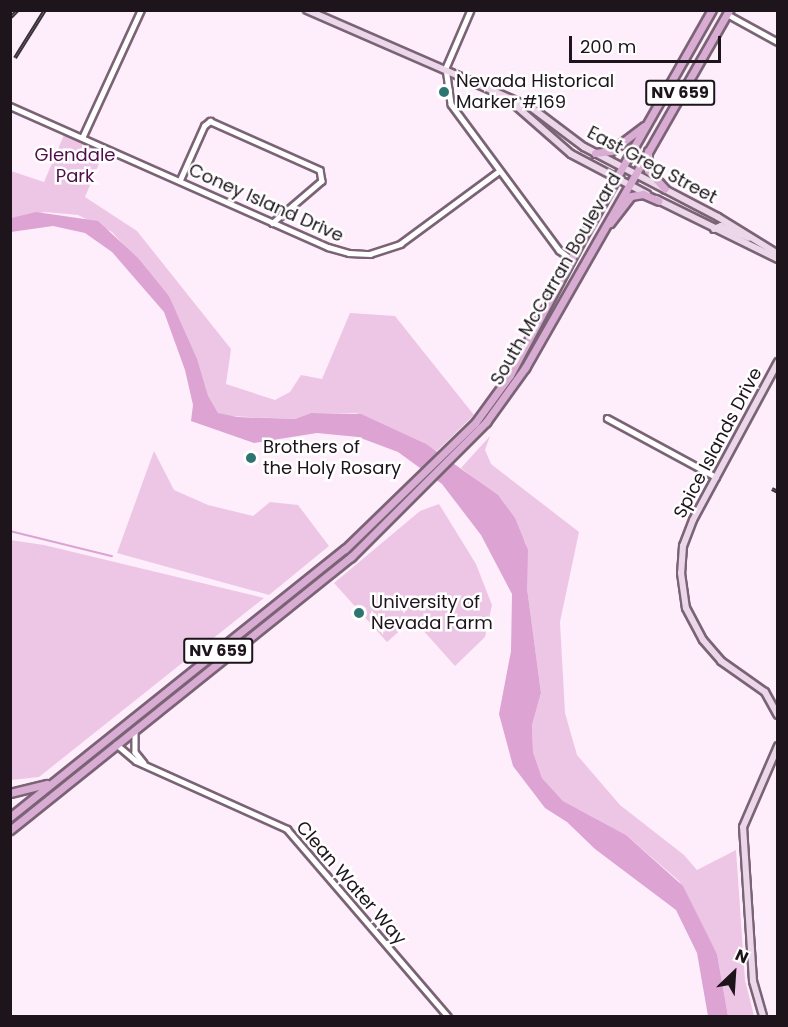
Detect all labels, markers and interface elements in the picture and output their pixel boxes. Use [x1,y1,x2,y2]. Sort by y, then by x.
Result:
scale bar [572,24,724,62]
text: 200 m [580,34,636,59]
place label: Nevada Historical Marker #169 [456,71,614,113]
road number: NV 659 [644,80,716,106]
marker: Nevada Historical Marker #169 [437,85,451,99]
street label: East Greg Street [583,122,721,208]
park label: Glendale Park [34,145,116,188]
street label: Coney Island Drive [185,159,347,247]
street label: South McCarran Boulevard [486,169,626,389]
street label: Spice Islands Drive [669,364,767,522]
place label: Brothers of the Holy Rosary [263,437,401,480]
marker: Brothers of the Holy Rosary [244,451,258,465]
place label: University of Nevada Farm [371,592,493,634]
marker: University of Nevada Farm [352,606,366,620]
road number: NV 659 [182,638,254,664]
street label: Clean Water Way [291,817,411,949]
north arrow [704,943,764,1003]
text: N [731,943,752,969]

